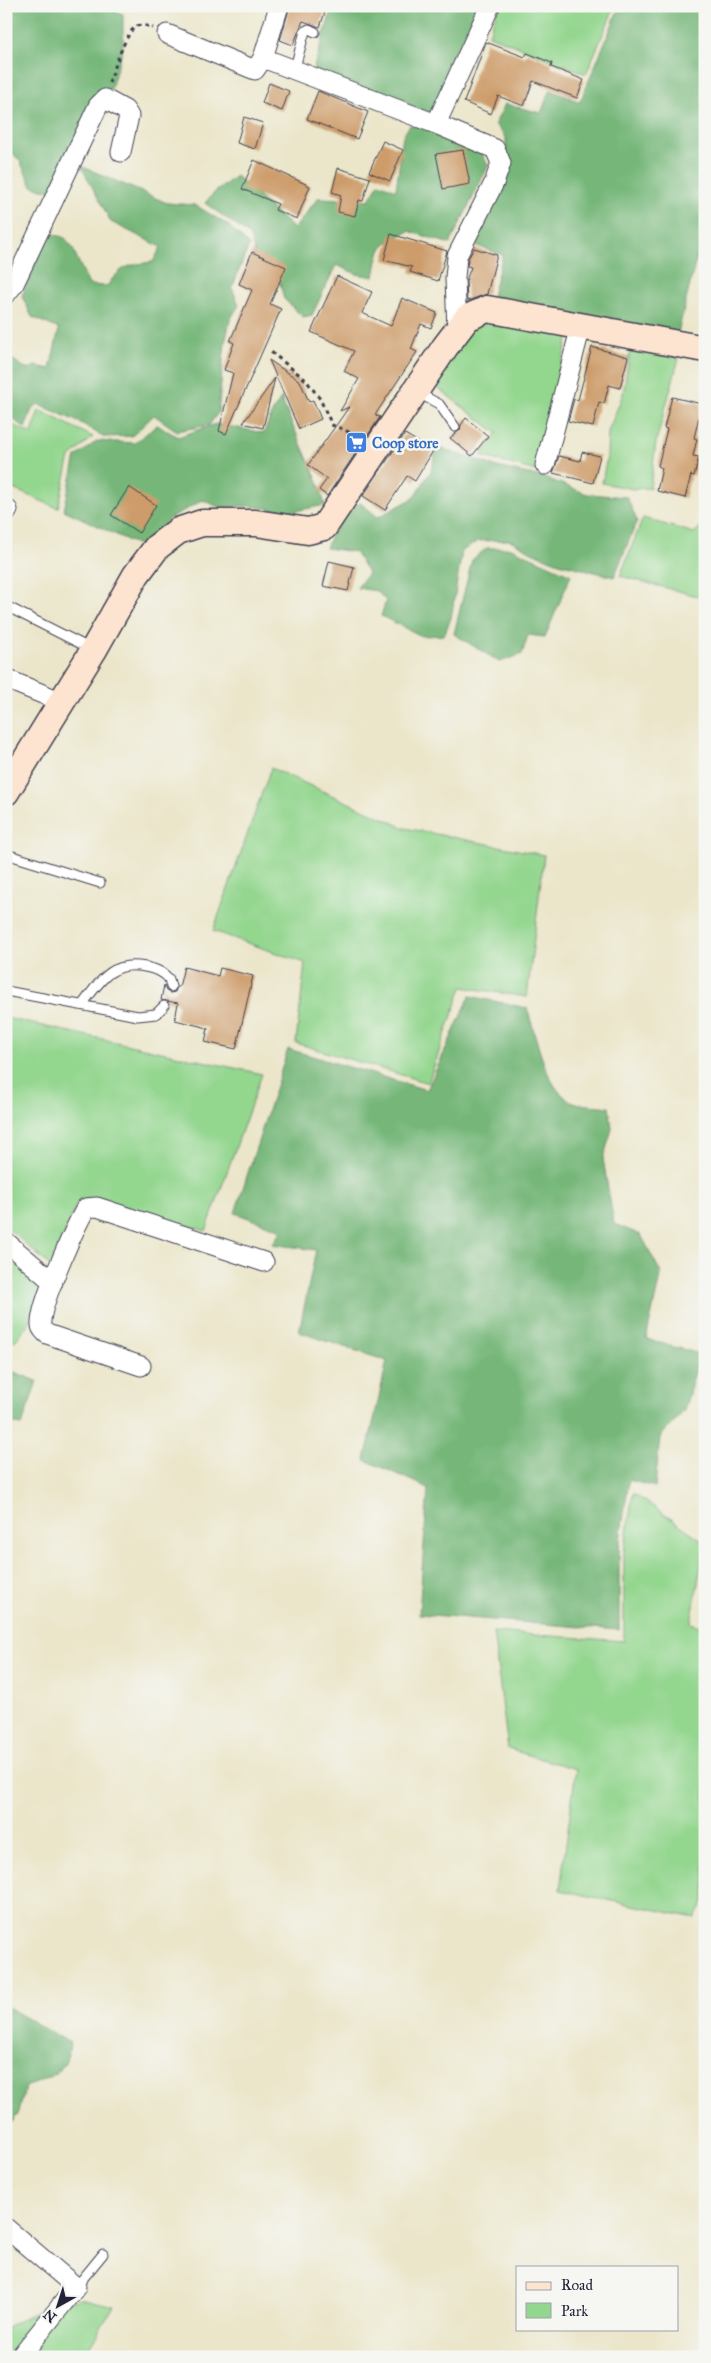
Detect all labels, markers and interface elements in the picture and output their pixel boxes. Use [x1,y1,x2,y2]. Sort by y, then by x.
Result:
supermarket icon: Coop store [344,431,368,455]
place label: Coop store [372,434,439,453]
legend [516,2266,678,2330]
text: Road [561,2276,593,2294]
north arrow [32,2280,82,2330]
text: Park [561,2302,588,2320]
text: N [40,2305,60,2326]

